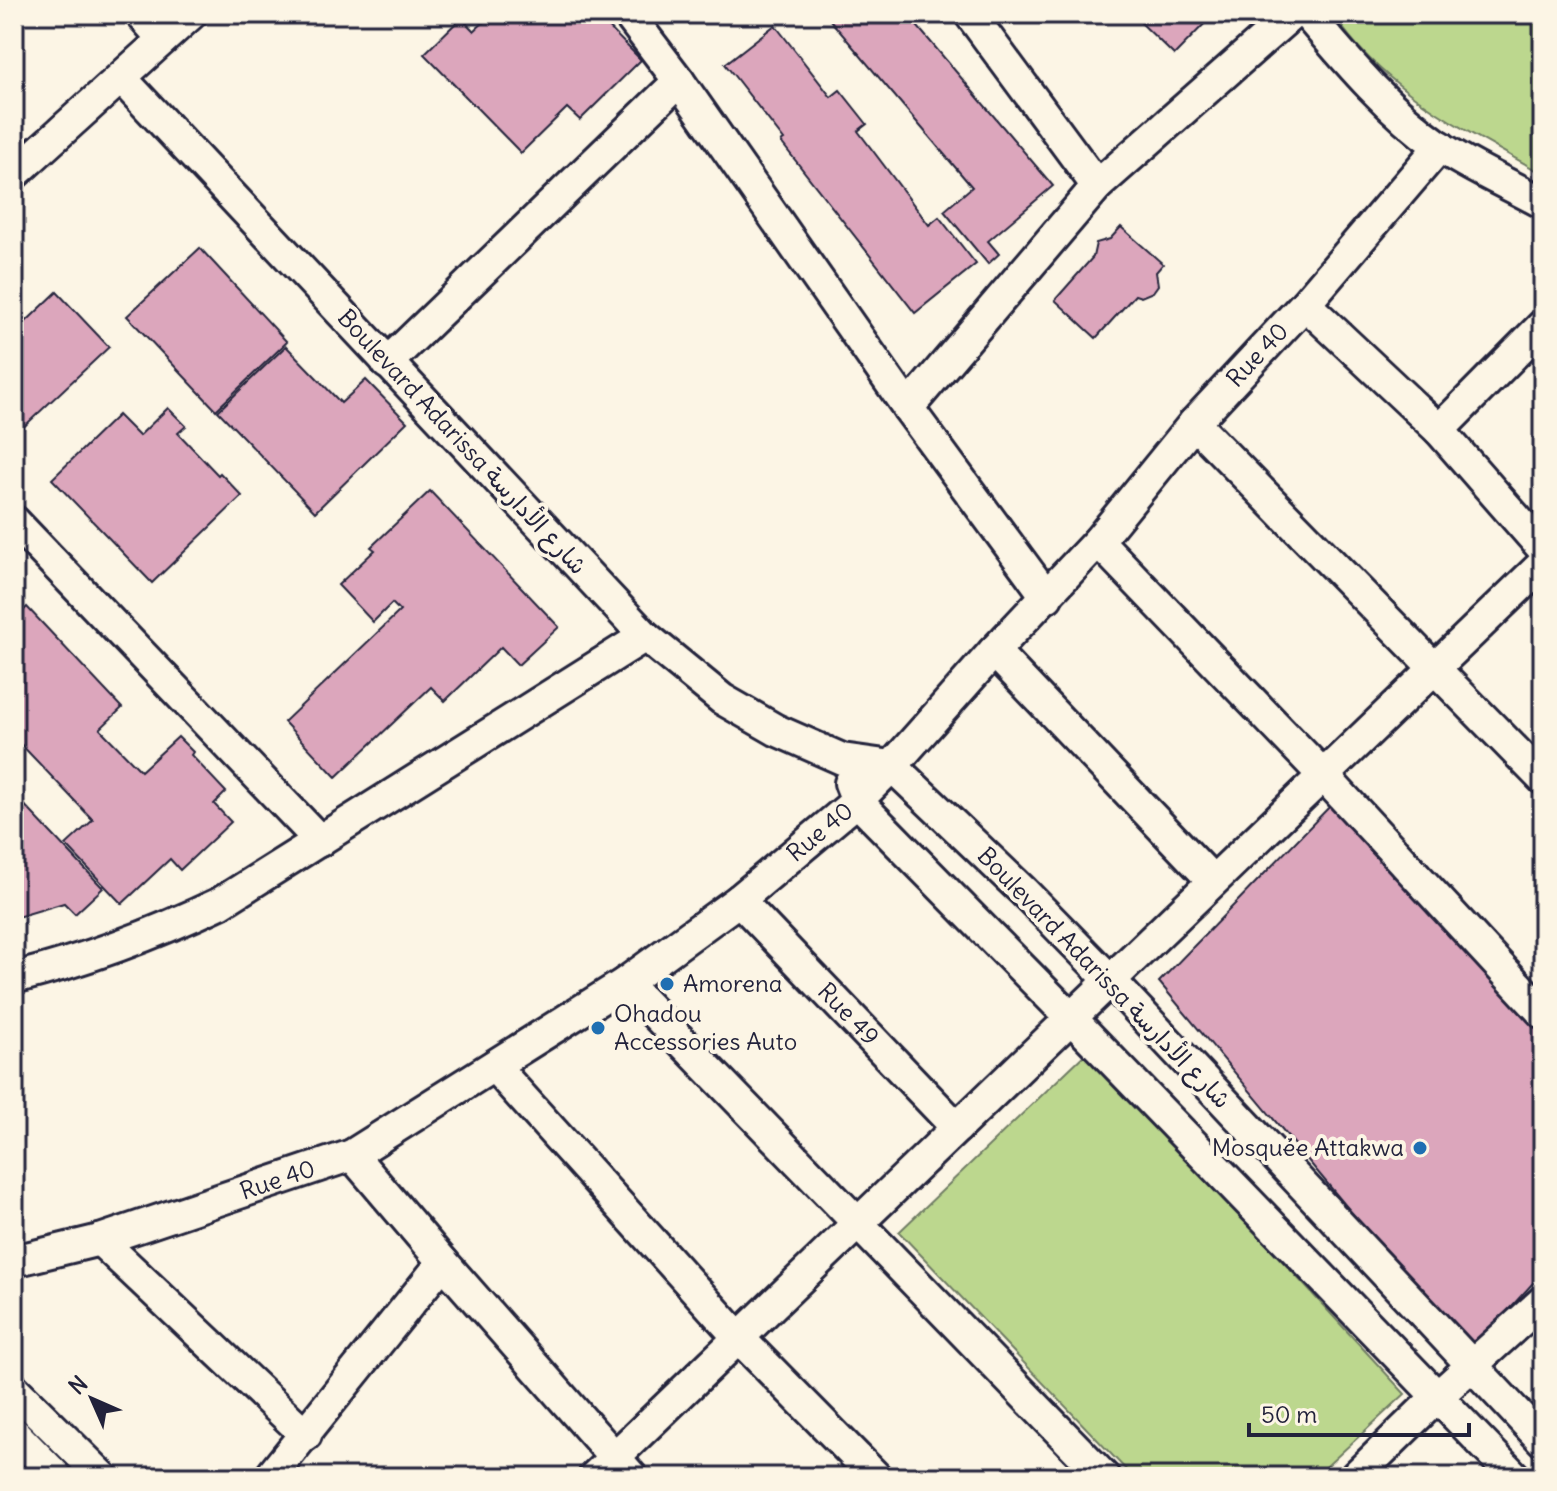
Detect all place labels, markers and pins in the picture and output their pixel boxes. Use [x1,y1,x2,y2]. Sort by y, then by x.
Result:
place label: Amorena [683,968,783,998]
marker: Amorena [658,975,676,993]
place label: Ohadou Accessories Auto [614,998,797,1056]
marker: Ohadou Accessories Auto [589,1019,607,1037]
place label: Mosquée Attakwa [1212,1132,1404,1162]
marker: Mosquée Attakwa [1411,1139,1429,1157]

